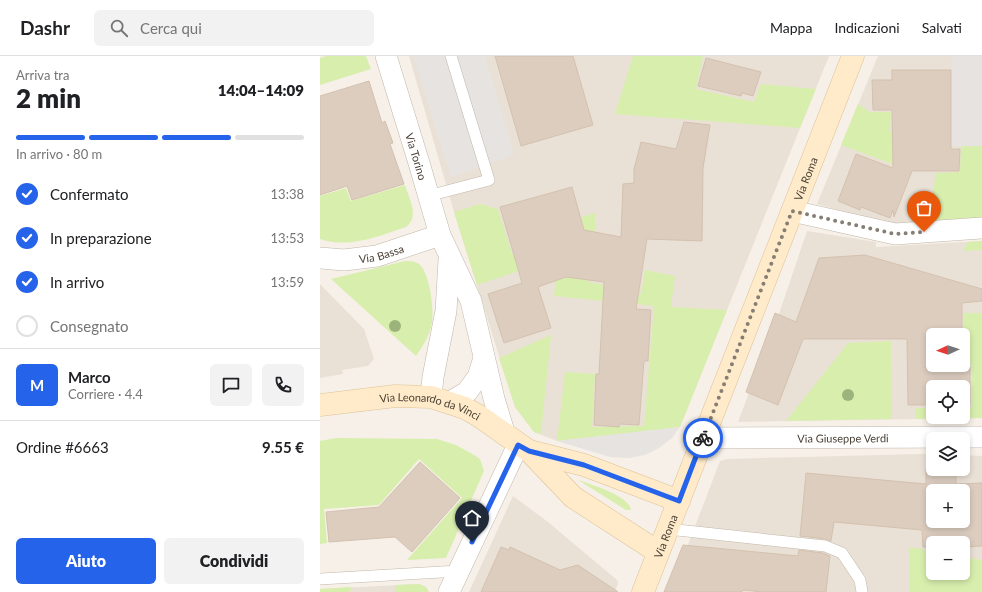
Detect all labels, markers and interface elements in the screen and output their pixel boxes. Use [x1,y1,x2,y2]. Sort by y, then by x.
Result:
search box [94,10,374,46]
text: Dashr [20,16,70,39]
icon: search [108,17,130,39]
text: Cerca qui [140,19,202,37]
text: Mappa [770,19,812,36]
text: Indicazioni [834,19,900,36]
text: Salvati [922,19,962,36]
text: Arriva tra [16,67,69,83]
text: 14:04–14:09 [218,81,304,99]
text: 2 min [16,82,81,114]
street label: Via Torino [404,131,430,181]
text: In arrivo · 80 m [16,146,102,162]
street label: Via Roma [791,155,819,202]
icon: check [16,183,38,205]
text: Confermato [50,185,129,203]
text: 13:38 [271,186,304,202]
pin [907,191,941,232]
icon: bag [913,197,935,219]
icon: check [16,227,38,249]
text: In preparazione [50,229,152,247]
text: 13:53 [271,230,304,246]
street label: Via Bassa [358,241,405,265]
icon: check [16,271,38,293]
text: In arrivo [50,273,104,291]
text: 13:59 [271,274,304,290]
text: Consegnato [50,317,129,335]
north arrow [926,328,970,372]
map controls [926,328,970,580]
button: chat [210,364,252,406]
button: phone [262,364,304,406]
text: Marco [68,368,111,386]
text: M [30,376,44,394]
button: locate [926,380,970,424]
text: Corriere · 4.4 [68,386,143,402]
street label: Via Leonardo da Vinci [379,389,483,422]
courier [683,418,723,458]
icon: bike [692,427,714,449]
street label: Via Giuseppe Verdi [797,431,889,444]
button: layers [926,432,970,476]
text: Ordine #6663 [16,438,109,456]
text: 9.55 € [262,438,304,456]
button: + [926,484,970,528]
pin [455,501,489,542]
icon: home [461,507,483,529]
street label: Via Roma [650,512,679,560]
button: − [926,536,970,580]
button: Aiuto [16,538,156,584]
button: Condividi [164,538,304,584]

